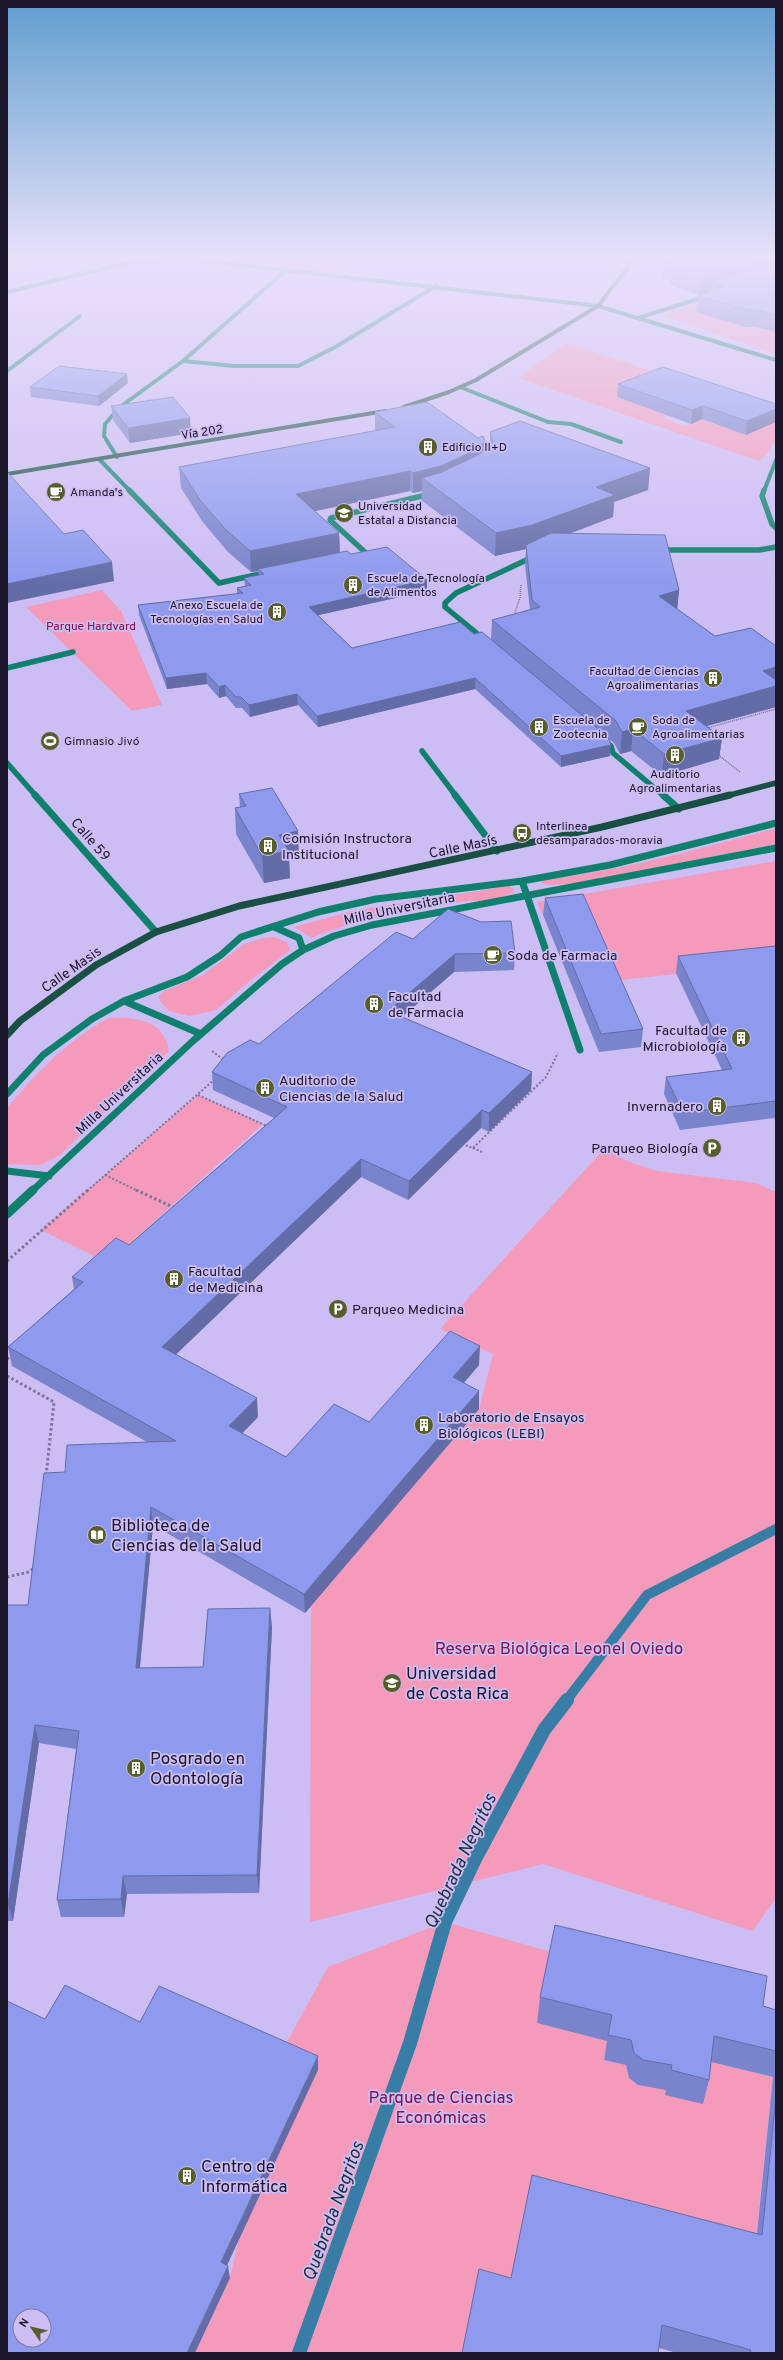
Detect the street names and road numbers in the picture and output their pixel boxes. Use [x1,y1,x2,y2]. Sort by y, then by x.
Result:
street label: Vía 202 [180,422,224,444]
street label: Calle 59 [67,815,113,865]
street label: Calle Masís [428,832,499,863]
street label: Milla Universitaria [342,889,456,930]
street label: Calle Masis [39,943,105,997]
street label: Milla Universitaria [73,1049,167,1139]

